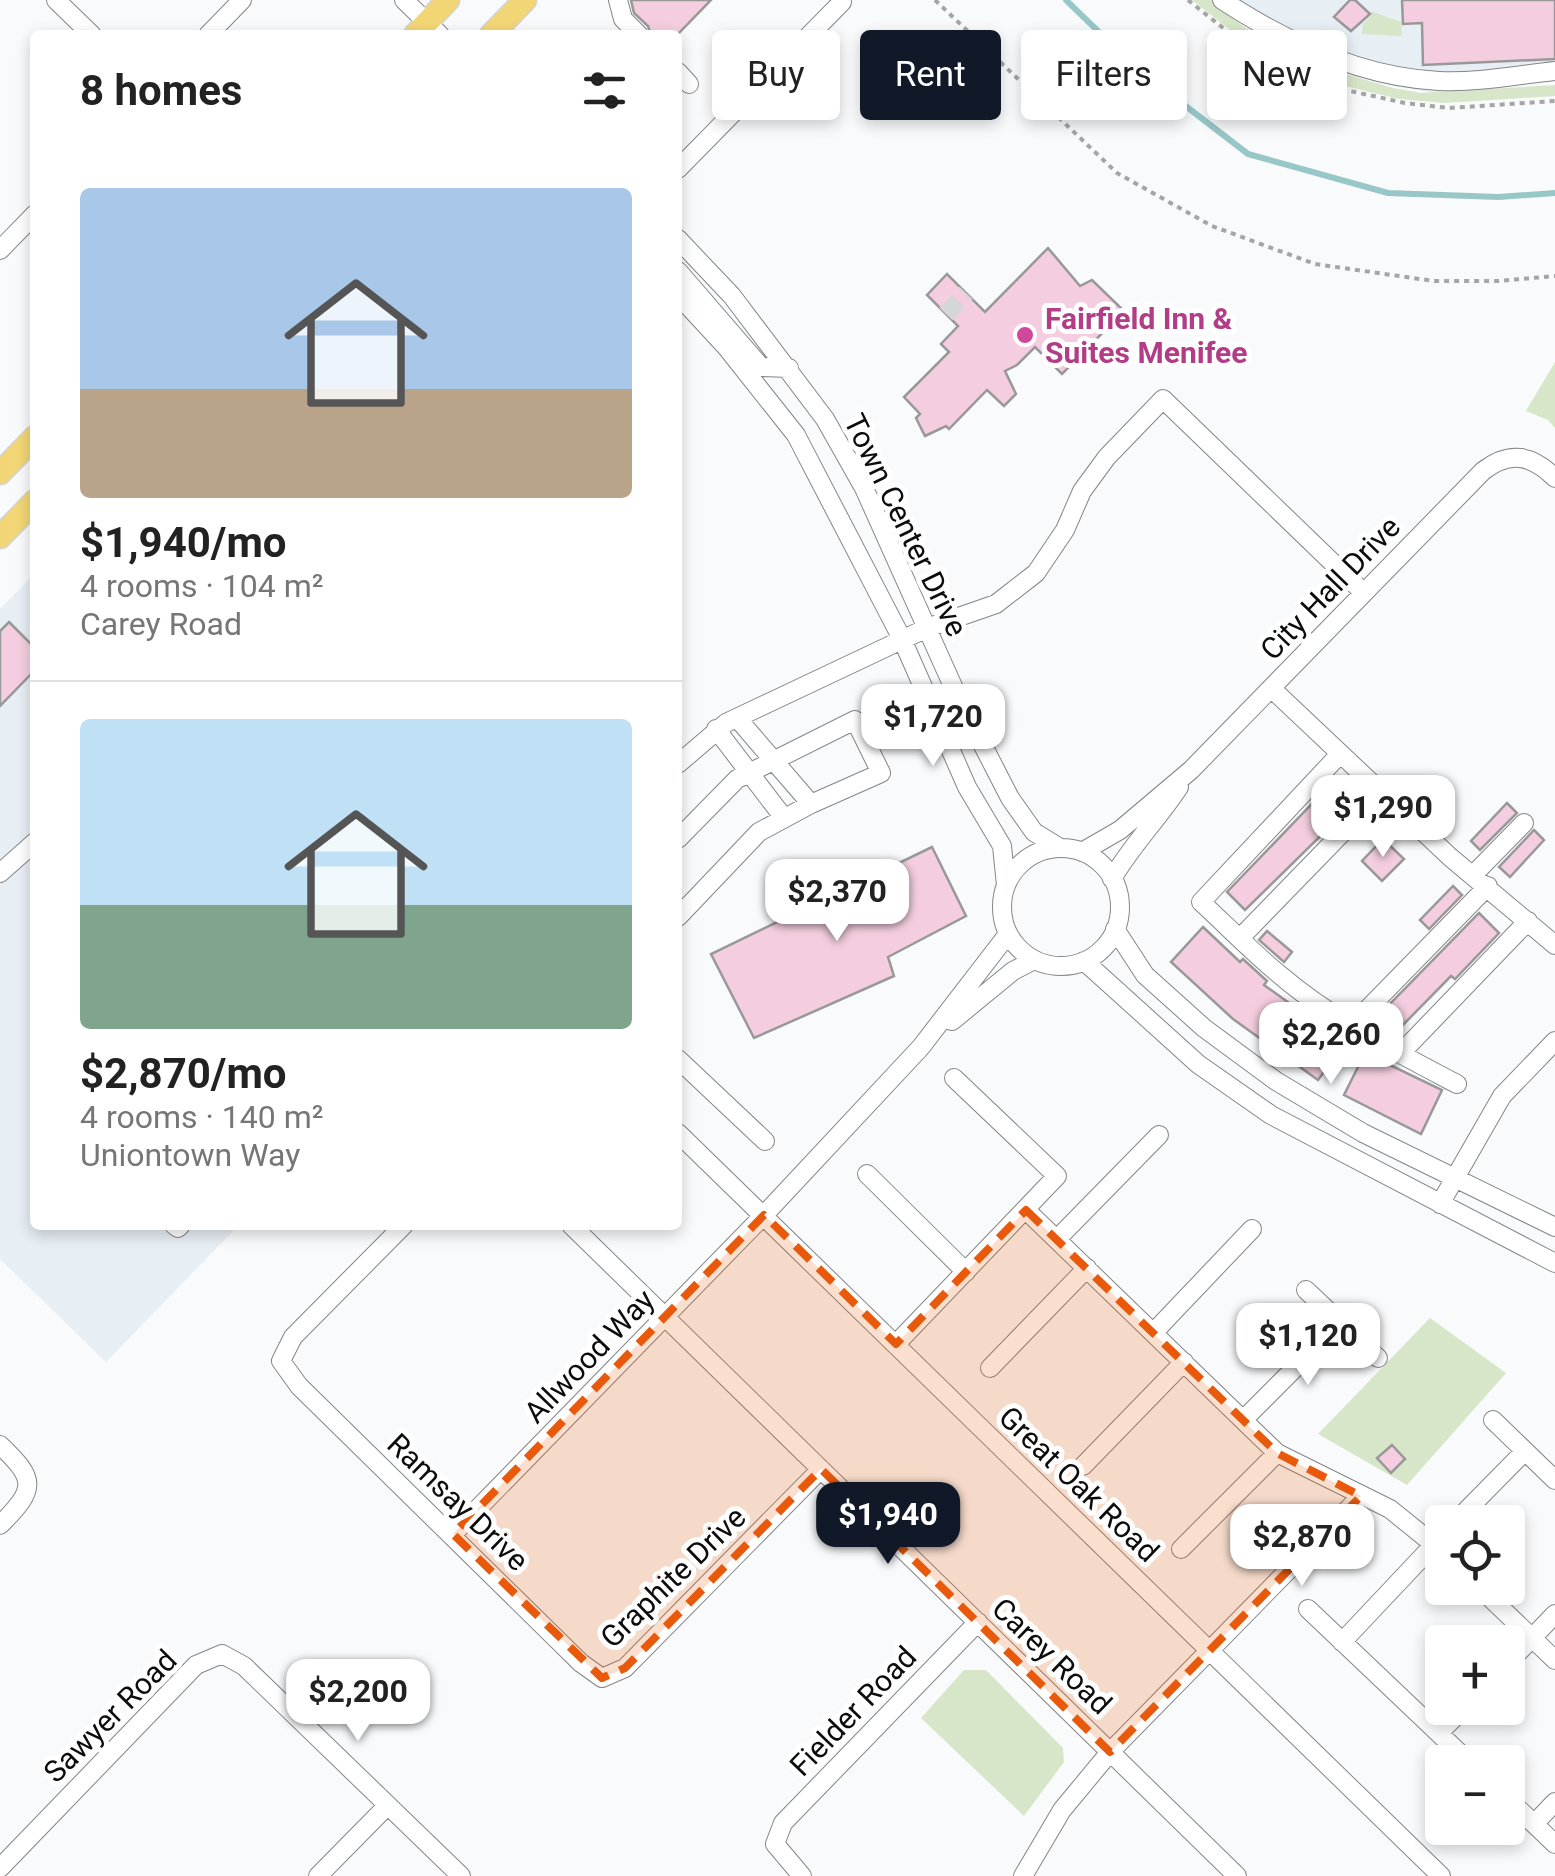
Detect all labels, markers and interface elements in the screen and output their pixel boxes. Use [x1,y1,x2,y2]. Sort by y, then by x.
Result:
chip: Buy [712,30,840,120]
chip: Rent [860,30,1001,120]
chip: Filters [1021,30,1187,120]
chip: New [1207,30,1347,120]
icon: filters [577,63,632,118]
text: 8 homes [80,66,242,115]
icon: home [266,253,446,433]
place label: Fairfield Inn & Suites Menifee [1045,301,1247,370]
marker: Fairfield Inn & Suites Menifee [1014,324,1036,346]
street label: Town Center Drive [837,408,975,642]
street label: City Hall Drive [1253,509,1407,667]
text: $1,940/mo [80,518,287,567]
text: 4 rooms · 104 m² [80,567,323,605]
text: Carey Road [80,605,242,643]
pin: $1,720 [852,684,1014,769]
text: $1,720 [883,697,983,735]
pin: $1,290 [1302,775,1464,860]
icon: home [266,784,446,964]
text: $1,290 [1333,788,1433,826]
pin: $2,370 [756,859,918,944]
text: $2,370 [787,872,887,910]
pin: $2,260 [1250,1002,1412,1087]
text: $2,260 [1281,1015,1381,1053]
text: $2,870/mo [80,1049,287,1098]
text: 4 rooms · 140 m² [80,1098,323,1136]
text: Uniontown Way [80,1136,300,1174]
street label: Allwood Way [517,1282,661,1430]
pin: $1,120 [1227,1303,1389,1388]
text: $1,120 [1258,1316,1358,1354]
street label: Great Oak Road [992,1399,1166,1569]
street label: Ramsay Drive [380,1426,536,1578]
pin: $1,940 [807,1482,969,1567]
text: $1,940 [838,1495,938,1533]
street label: Graphite Drive [593,1499,753,1655]
pin: $2,870 [1221,1504,1383,1589]
map controls [1425,1505,1525,1845]
button: locate [1425,1505,1525,1605]
text: $2,870 [1252,1517,1352,1555]
street label: Carey Road [985,1591,1119,1721]
button: + [1425,1625,1525,1725]
street label: Fielder Road [783,1639,923,1783]
street label: Sawyer Road [36,1642,184,1790]
pin: $2,200 [277,1659,439,1744]
text: $2,200 [308,1672,408,1710]
button: − [1425,1745,1525,1845]

